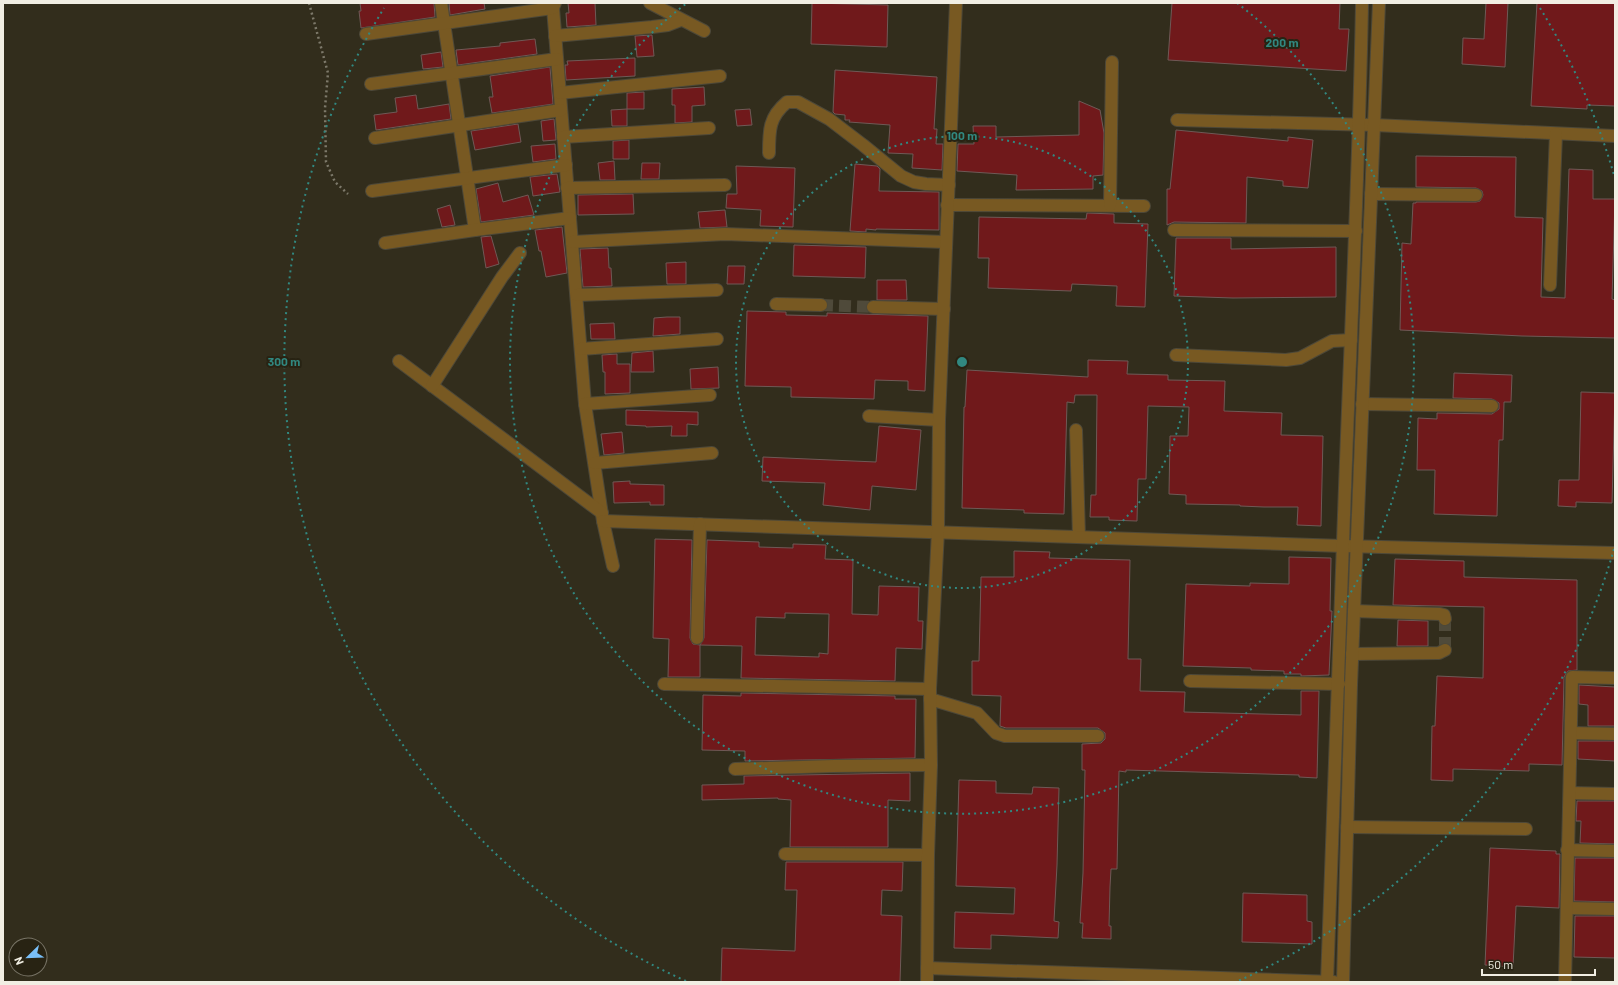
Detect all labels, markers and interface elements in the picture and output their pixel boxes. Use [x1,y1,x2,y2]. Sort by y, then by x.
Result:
text: 200 m [1266,35,1298,49]
text: 100 m [947,128,977,142]
text: 300 m [268,354,300,368]
centre of rings [955,355,969,369]
north arrow [8,937,48,977]
scale bar [1482,951,1595,977]
text: N [11,955,26,967]
text: 50 m [1488,957,1513,971]

